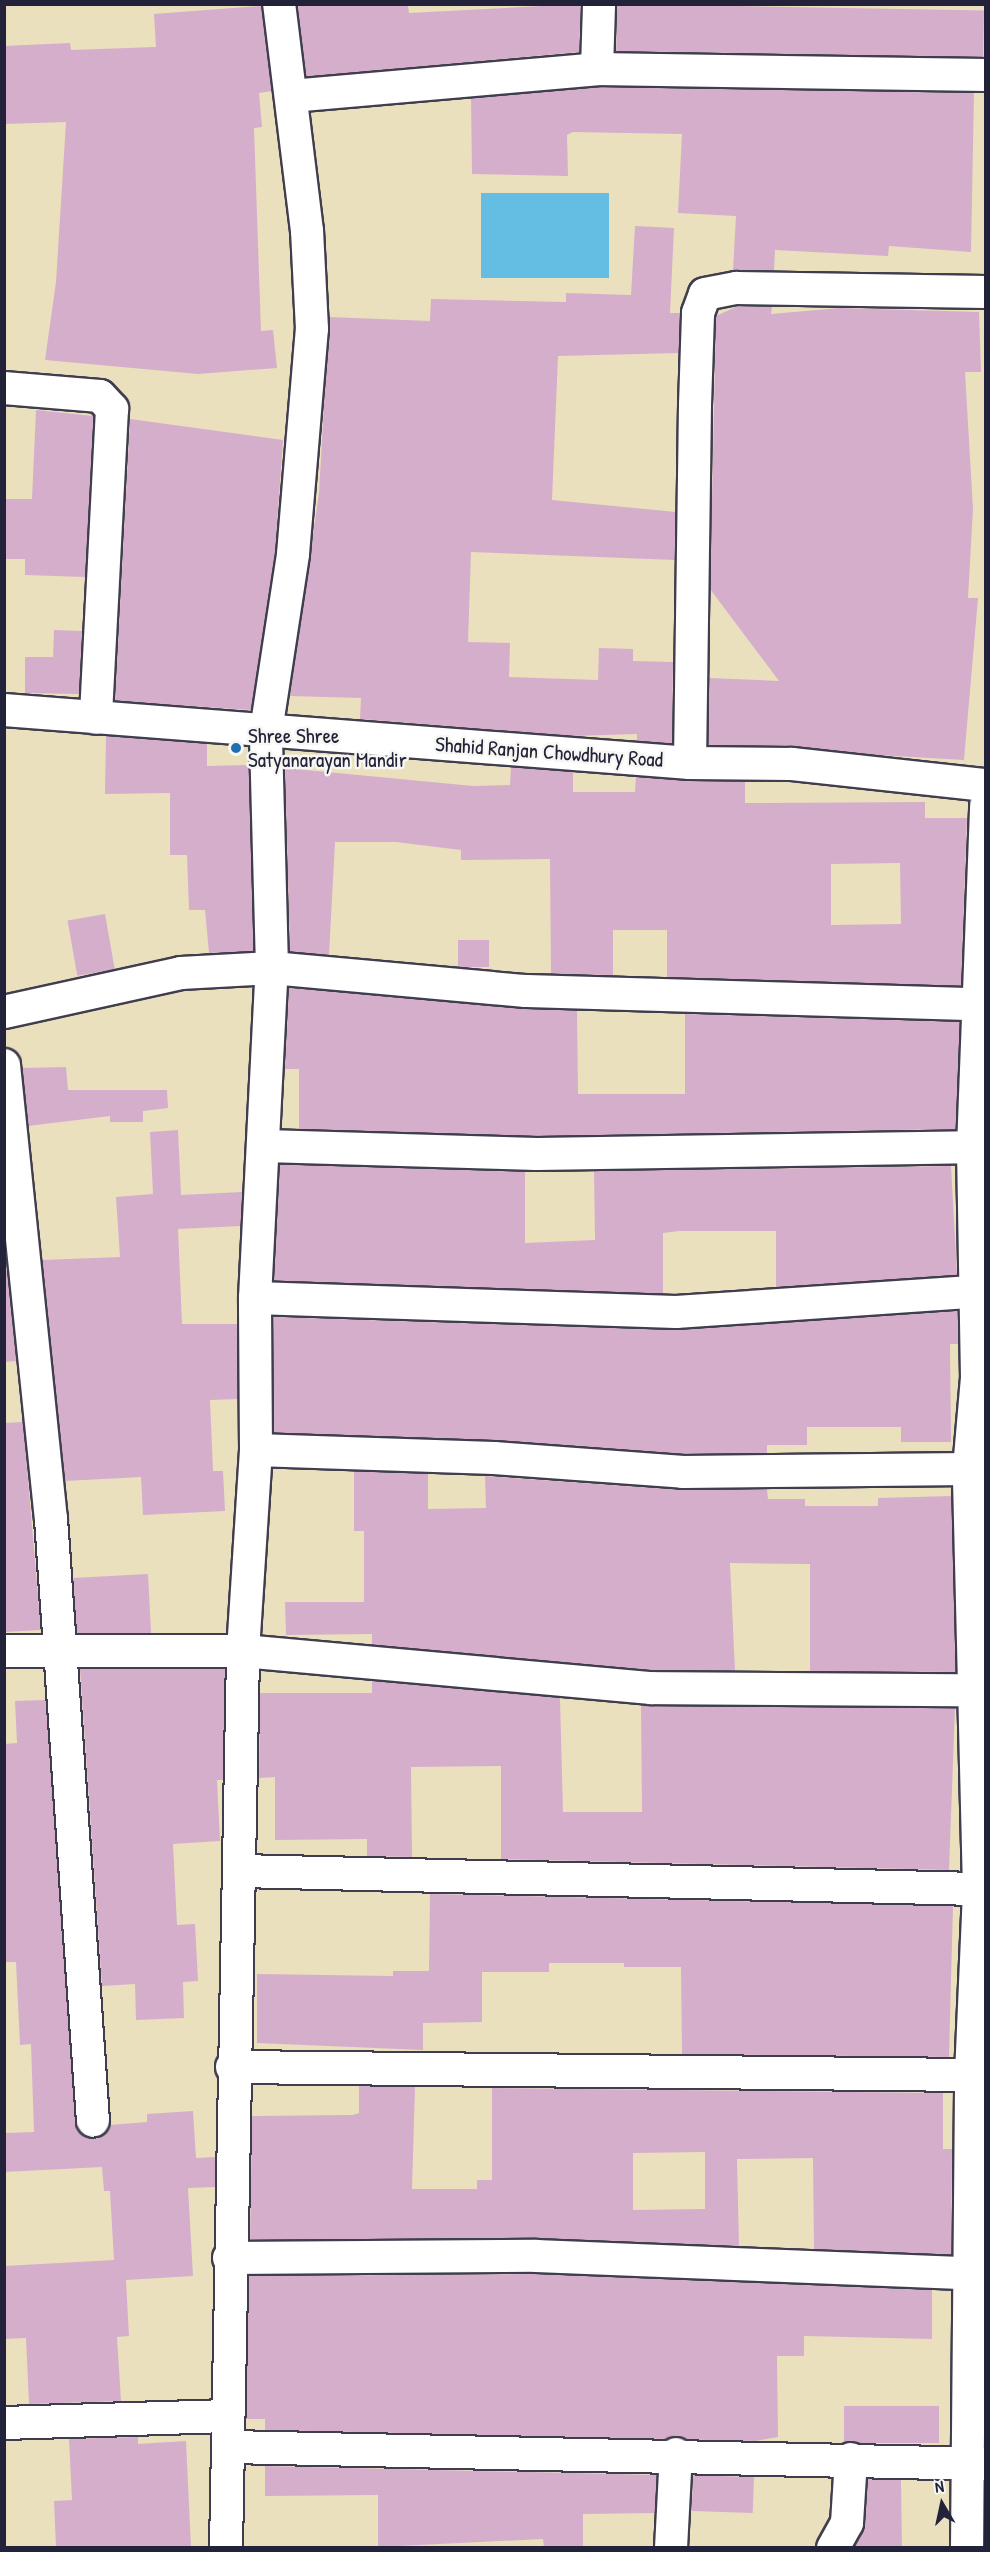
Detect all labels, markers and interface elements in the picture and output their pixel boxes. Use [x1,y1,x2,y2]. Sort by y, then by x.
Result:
place label: Shree Shree Satyanarayan Mandir [248,723,407,773]
street label: Shahid Ranjan Chowdhury Road [434,731,664,773]
marker: Shree Shree Satyanarayan Mandir [229,741,243,755]
north arrow [912,2474,972,2534]
text: N [933,2475,945,2498]

